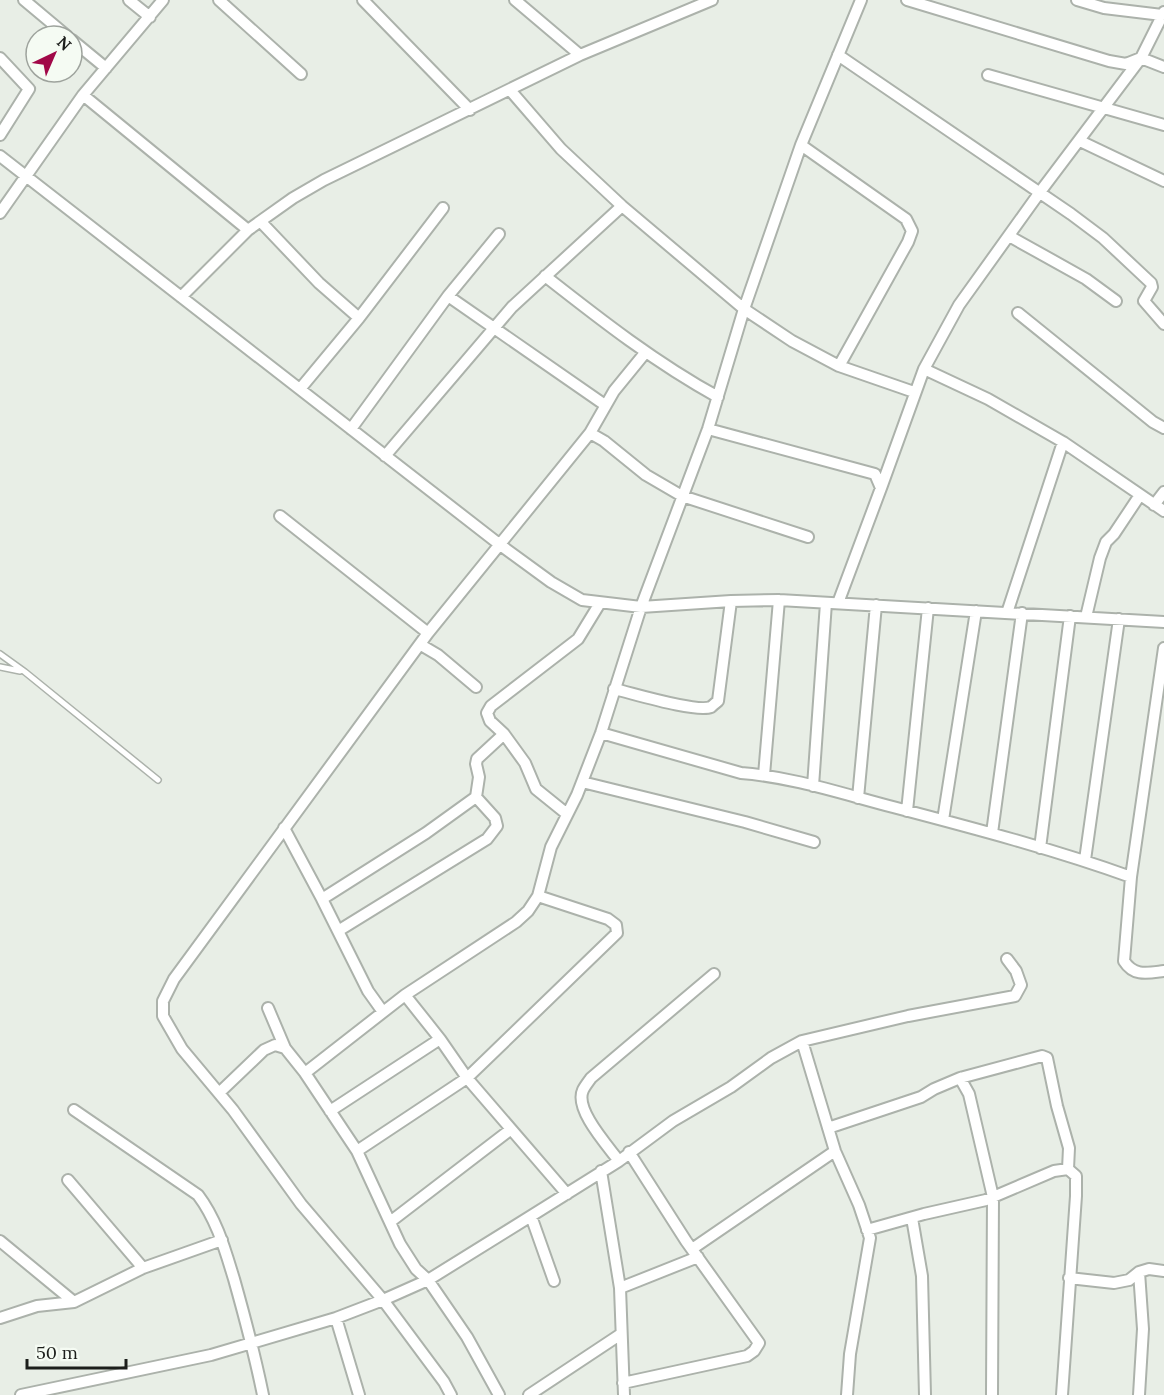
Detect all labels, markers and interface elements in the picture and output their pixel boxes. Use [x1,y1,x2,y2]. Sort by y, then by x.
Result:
north arrow [24,24,84,84]
text: N [53,32,76,55]
scale bar [27,1332,126,1370]
text: 50 m [36,1341,78,1364]

